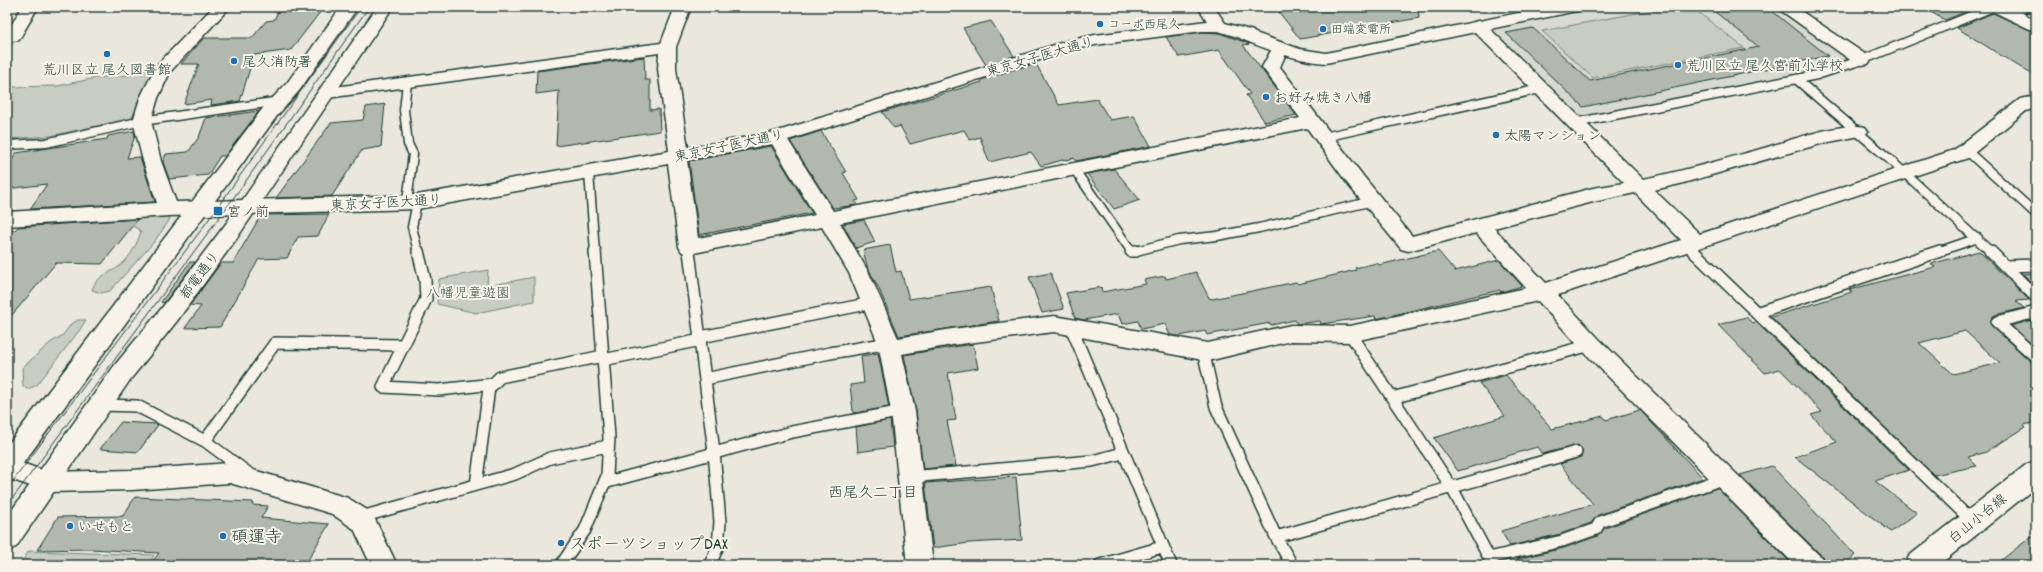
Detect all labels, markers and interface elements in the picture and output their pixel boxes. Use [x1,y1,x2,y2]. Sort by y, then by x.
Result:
place label: コーポ西尾久 [1108,17,1180,34]
marker: コーポ西尾久 [1095,19,1105,29]
place label: 田端変電所 [1331,22,1391,39]
marker: 田端変電所 [1318,24,1328,34]
street label: 東京女子医大通り [984,33,1097,83]
marker: 荒川区立 尾久図書館 [102,49,112,59]
place label: 尾久消防署 [242,53,312,73]
marker: 尾久消防署 [229,56,239,66]
place label: 荒川区立 尾久宮前小学校 [1686,57,1843,77]
marker: 荒川区立 尾久宮前小学校 [1673,60,1683,70]
place label: 荒川区立 尾久図書館 [42,61,172,81]
place label: お好み焼き八幡 [1274,89,1372,109]
marker: お好み焼き八幡 [1261,92,1271,102]
street label: 東京女子医大通り [673,126,786,168]
place label: 太陽マンション [1504,127,1601,147]
marker: 太陽マンション [1491,130,1501,140]
street label: 東京女子医大通り [330,191,443,217]
place label: 宮ノ前 [227,203,269,223]
marker: 宮ノ前 [212,205,224,217]
street label: 都電通り [176,248,225,305]
park label: 八幡児童遊園 [426,284,510,304]
district label: 西尾久二丁目 [828,483,918,505]
street label: 白山小台線 [1945,490,2012,549]
place label: いせもと [78,518,134,538]
marker: いせもと [65,521,75,531]
place label: 碩運寺 [231,527,282,551]
marker: 碩運寺 [218,531,228,541]
place label: スポーツショップDAX [569,534,728,558]
marker: スポーツショップDAX [556,538,566,548]

